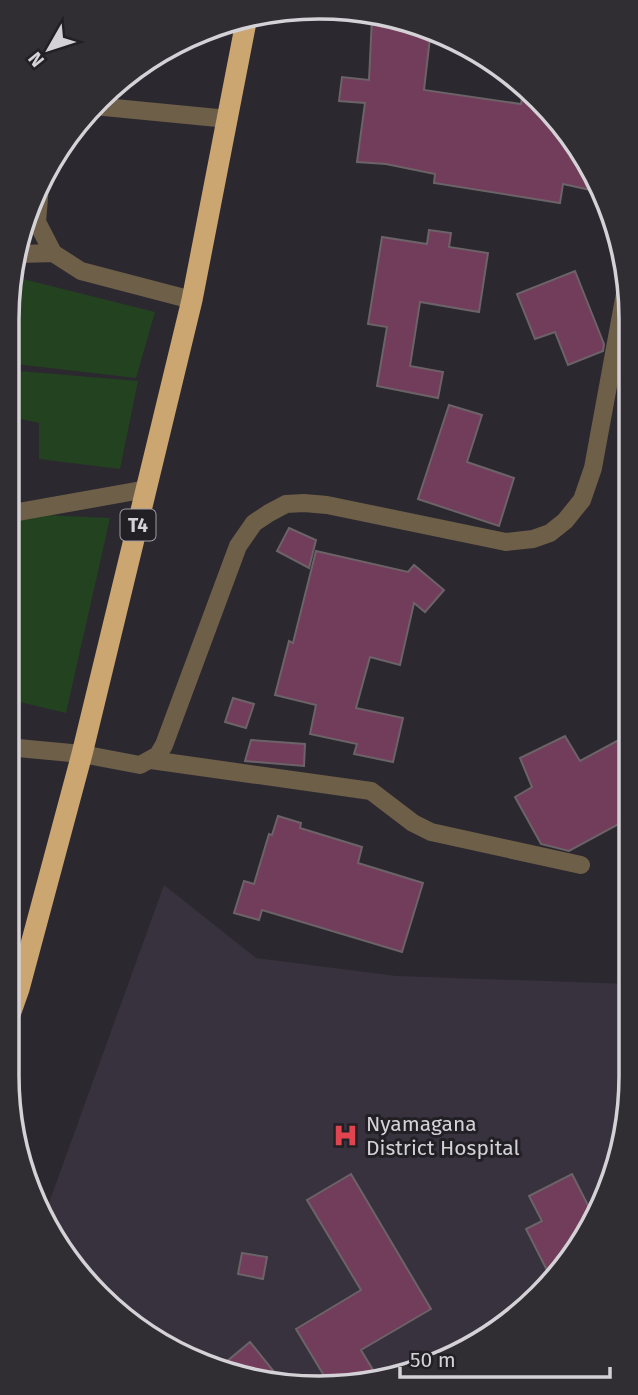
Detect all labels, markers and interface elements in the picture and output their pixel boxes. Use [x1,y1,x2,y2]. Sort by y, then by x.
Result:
north arrow [14,14,84,84]
text: N [23,47,49,72]
road number: T4 [120,510,156,540]
place label: Nyamagana District Hospital [366,1111,520,1161]
hospital icon: Nyamagana District Hospital [332,1122,360,1150]
scale bar [400,1336,610,1380]
text: 50 m [410,1347,456,1373]

